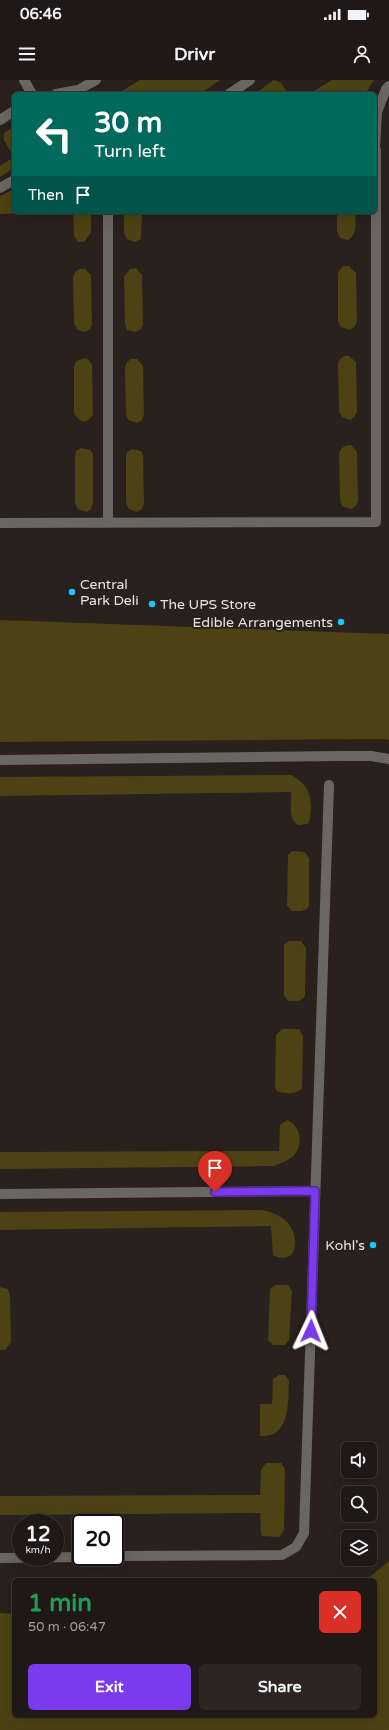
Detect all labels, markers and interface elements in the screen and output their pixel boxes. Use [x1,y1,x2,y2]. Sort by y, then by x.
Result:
text: 06:46 [20,5,62,23]
icon: menu [16,43,38,65]
text: Drivr [174,43,215,65]
icon: person [351,43,373,65]
text: 30 m [94,106,162,140]
icon: left [28,108,80,160]
text: Turn left [94,140,166,162]
icon: arrive [72,184,94,206]
text: Then [28,186,64,204]
place label: Central Park Deli [80,576,139,609]
marker: Central Park Deli [67,587,77,597]
place label: The UPS Store [160,596,256,613]
marker: The UPS Store [147,599,157,609]
place label: Edible Arrangements [193,614,333,631]
marker: Edible Arrangements [336,617,346,627]
pin [198,1151,232,1192]
icon: arrive [204,1157,226,1179]
place label: Kohl's [325,1237,365,1254]
marker: Kohl's [368,1240,378,1250]
position arrow [290,1310,332,1352]
map controls [341,1442,377,1566]
button: sound [341,1442,377,1478]
button: search [341,1486,377,1522]
speed limit sign: 20 [72,1514,124,1566]
text: 12 [25,1523,51,1547]
button: layers [341,1530,377,1566]
text: km/h [25,1544,51,1556]
text: 1 min [28,1589,92,1618]
button: close [319,1591,361,1633]
text: 50 m · 06:47 [28,1619,106,1635]
button: Exit [28,1664,191,1710]
button: Share [199,1664,361,1710]

